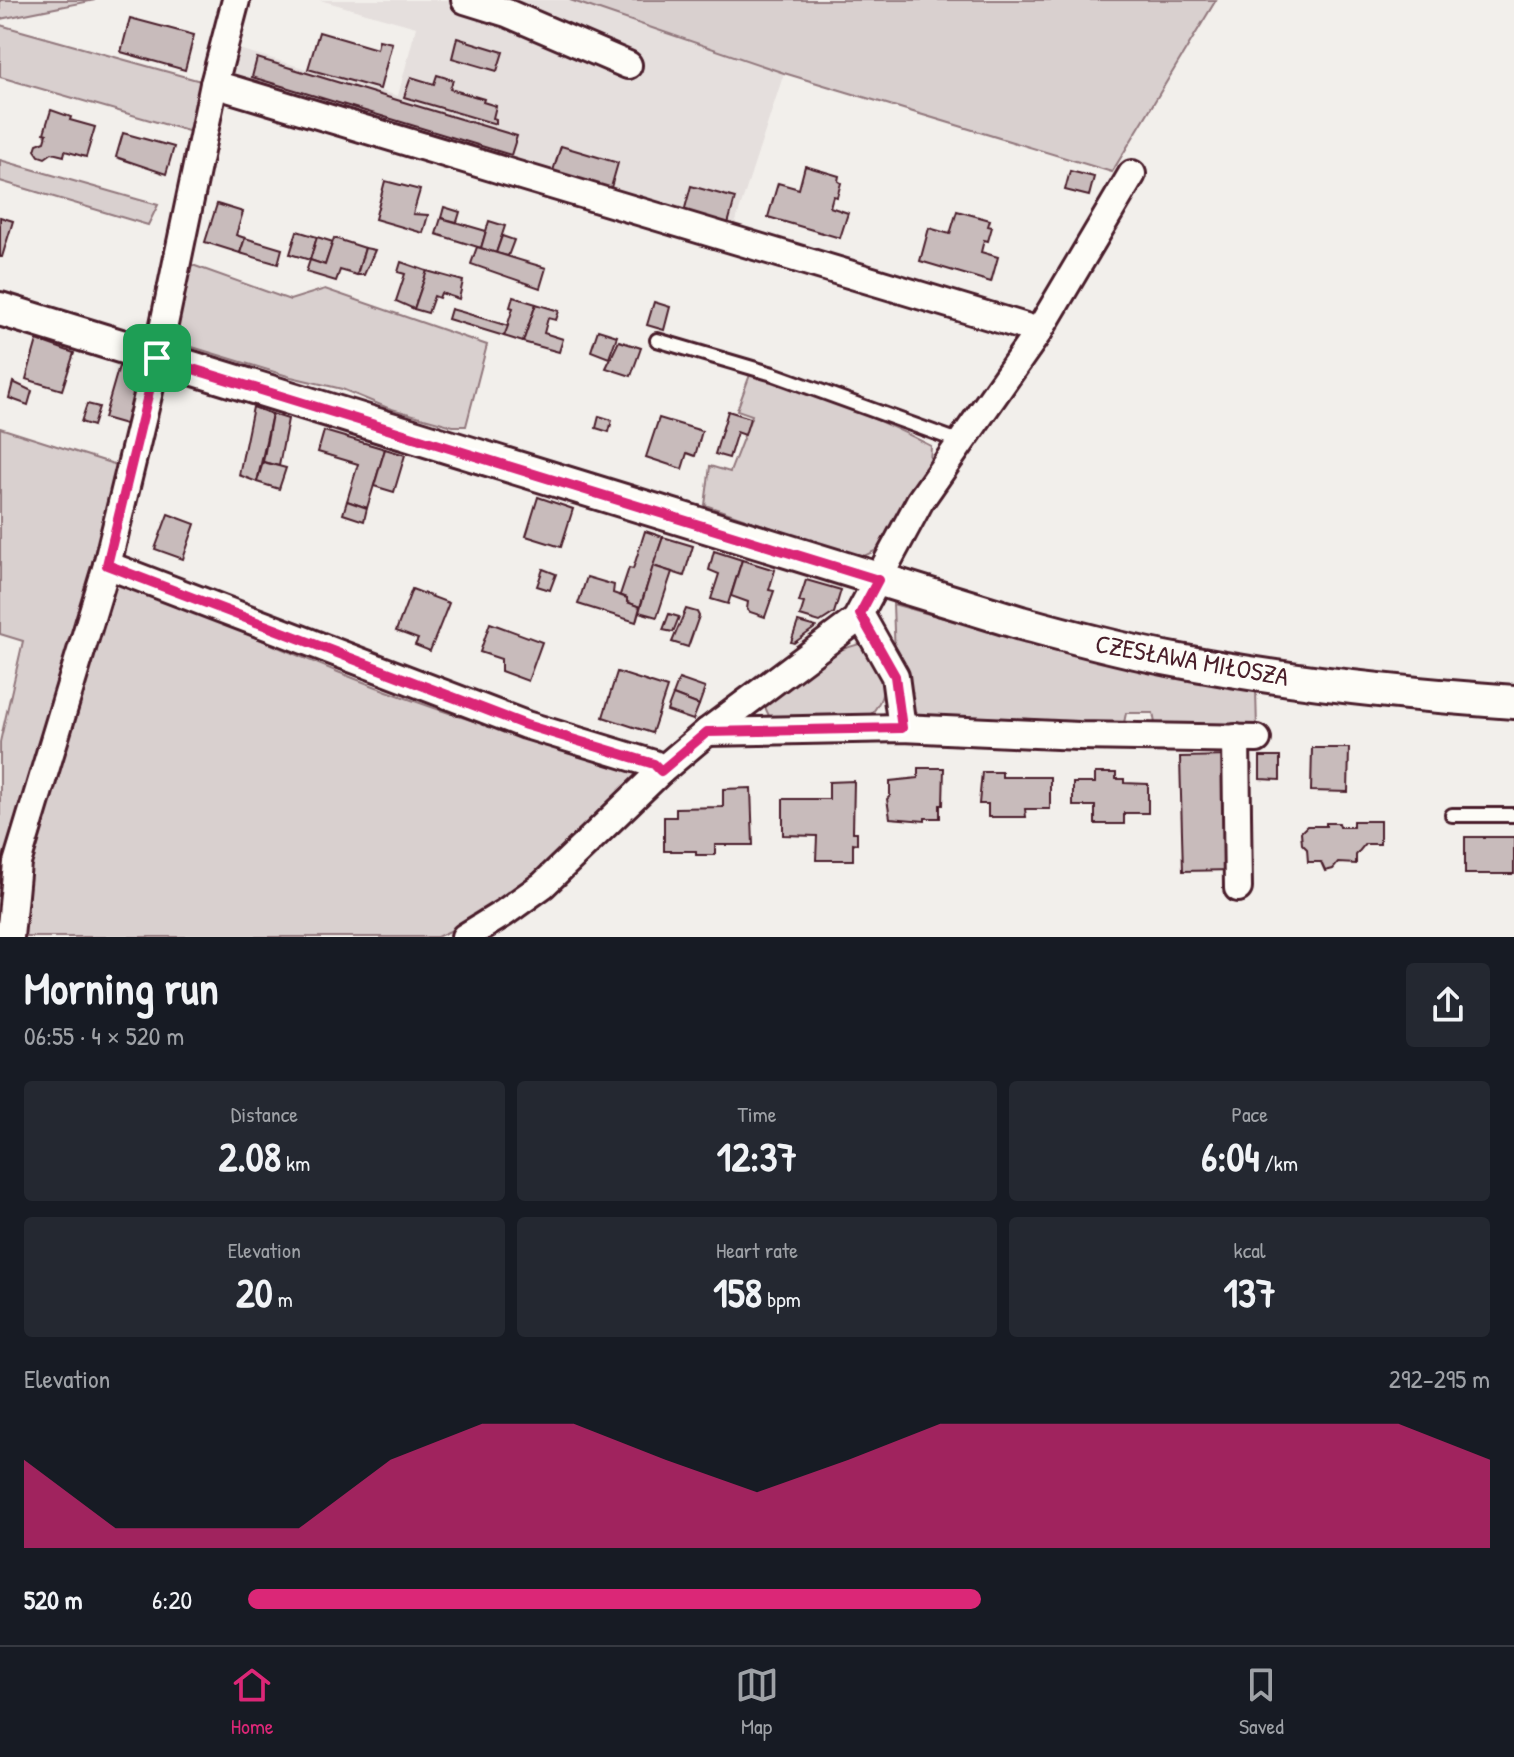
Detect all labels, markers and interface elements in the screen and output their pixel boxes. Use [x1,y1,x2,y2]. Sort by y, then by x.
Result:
pin [123,324,191,392]
icon: arrive [135,336,179,380]
street label: CZESŁAWA MIŁOSZA [1093,625,1292,694]
text: Morning run [24,958,219,1018]
button: share [1406,963,1490,1047]
text: 06:55 · 4 × 520 m [24,1018,184,1053]
text: Distance [231,1099,298,1129]
text: Time [738,1099,776,1129]
text: Pace [1231,1099,1268,1129]
text: 2.08 [218,1129,281,1183]
text: 12:37 [717,1129,797,1183]
text: 6:04 [1201,1129,1260,1183]
text: km [281,1148,310,1178]
text: /km [1260,1148,1298,1178]
text: Elevation [228,1235,301,1265]
text: Heart rate [716,1235,798,1265]
text: kcal [1234,1235,1266,1265]
text: 20 [236,1265,273,1319]
text: 158 [713,1265,762,1319]
text: 137 [1224,1265,1276,1319]
text: m [273,1284,293,1314]
text: bpm [762,1284,801,1314]
text: Elevation [24,1361,110,1396]
text: 292–295 m [1389,1361,1490,1396]
text: 520 m [24,1582,82,1617]
text: 6:20 [152,1582,192,1617]
tab: Home [230,1663,274,1741]
tab: Map [735,1663,779,1741]
tab: Saved [1239,1663,1284,1741]

